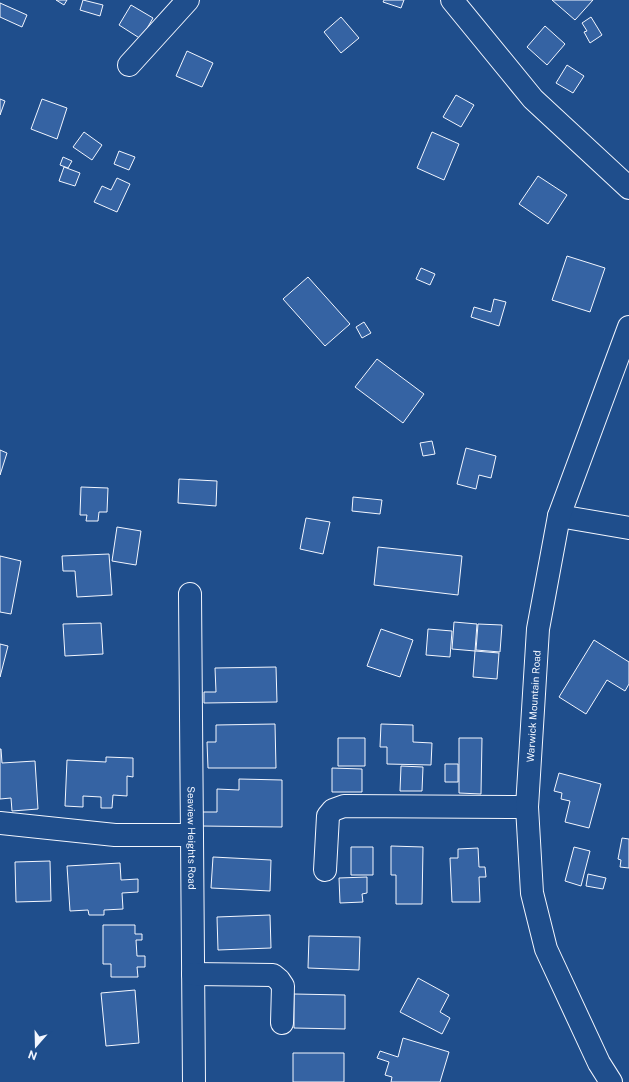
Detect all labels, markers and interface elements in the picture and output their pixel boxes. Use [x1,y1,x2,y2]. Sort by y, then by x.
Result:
street label: Warwick Mountain Road [524,650,543,763]
street label: Seaview Heights Road [186,786,198,890]
north arrow [16,1026,56,1066]
text: N [26,1048,39,1063]

